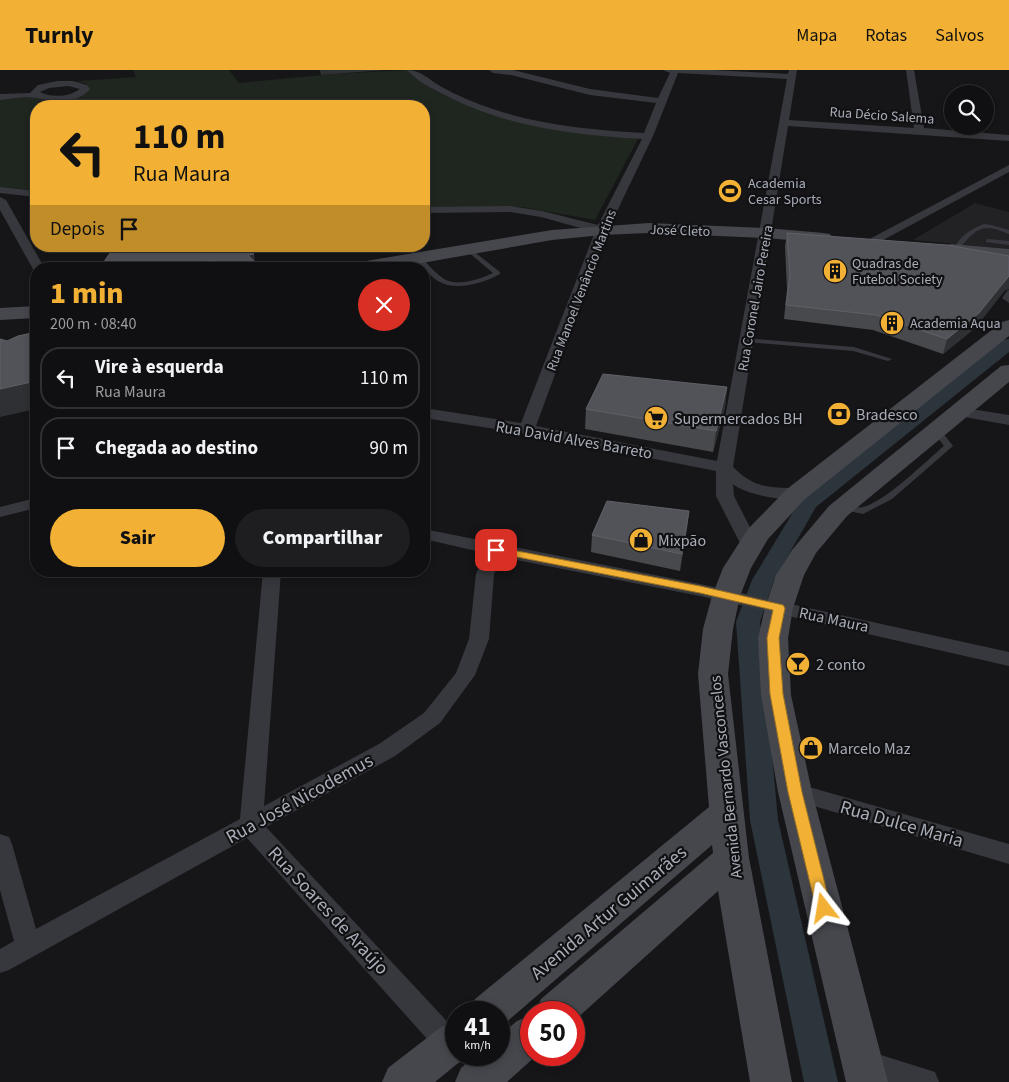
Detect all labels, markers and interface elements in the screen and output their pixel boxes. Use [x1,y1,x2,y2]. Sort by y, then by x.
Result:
text: Turnly [25,18,94,53]
text: Mapa [796,23,837,48]
text: Rotas [865,23,907,48]
text: Salvos [935,23,984,48]
map controls [944,85,994,135]
button: search [944,85,994,135]
street label: Rua Décio Salema [829,102,935,130]
text: 110 m [133,112,225,162]
icon: left [50,120,115,185]
text: Rua Maura [133,158,230,190]
place label: Academia Cesar Sports [748,174,822,210]
sports icon: Academia Cesar Sports [717,178,743,204]
street label: Rua Manoel Venâncio Martins [542,207,622,374]
icon: arrive [115,215,143,243]
text: Depois [50,216,105,243]
street label: José Cleto [649,220,710,242]
street label: Rua Coronel Jairo Pereira [733,224,779,373]
place label: Quadras de Futebol Society [852,254,943,290]
building icon: Quadras de Futebol Society [822,258,848,284]
text: 1 min [50,272,124,315]
button: close [358,279,410,331]
building icon: Academia Aqua [879,310,905,336]
text: 200 m · 08:40 [50,313,137,335]
place label: Academia Aqua [910,314,1001,334]
text: Vire à esquerda [95,354,224,381]
icon: left [52,364,80,392]
text: 110 m [360,365,408,392]
text: Rua Maura [95,381,166,403]
bank icon: Bradesco [826,401,852,427]
place label: Bradesco [856,404,918,426]
supermarket icon: Supermercados BH [643,405,669,431]
place label: Supermercados BH [674,408,803,430]
street label: Rua David Alves Barreto [494,415,654,465]
icon: arrive [52,434,80,462]
text: Chegada ao destino [95,435,258,462]
text: 90 m [370,435,408,462]
button: Sair [50,509,225,567]
button: Compartilhar [235,509,410,567]
shop icon: Mixpão [628,527,654,553]
pin [475,529,517,571]
place label: Mixpão [658,530,706,552]
icon: arrive [482,536,510,564]
street label: Rua Maura [797,602,871,638]
bar icon: 2 conto [785,651,811,677]
place label: 2 conto [816,654,865,676]
street label: Avenida Bernardo Vasconcelos [704,674,748,879]
shop icon: Marcelo Maz [798,735,824,761]
place label: Marcelo Maz [828,738,911,760]
street label: Rua José Nicodemus [221,748,378,851]
street label: Rua Dulce Maria [837,794,966,855]
street label: Avenida Artur Guimarães [525,840,693,987]
street label: Rua Soares de Araújo [261,841,395,981]
position arrow [797,881,849,933]
speed limit sign: 50 [520,1001,585,1066]
text: 41 [464,1009,491,1045]
text: km/h [464,1037,491,1054]

